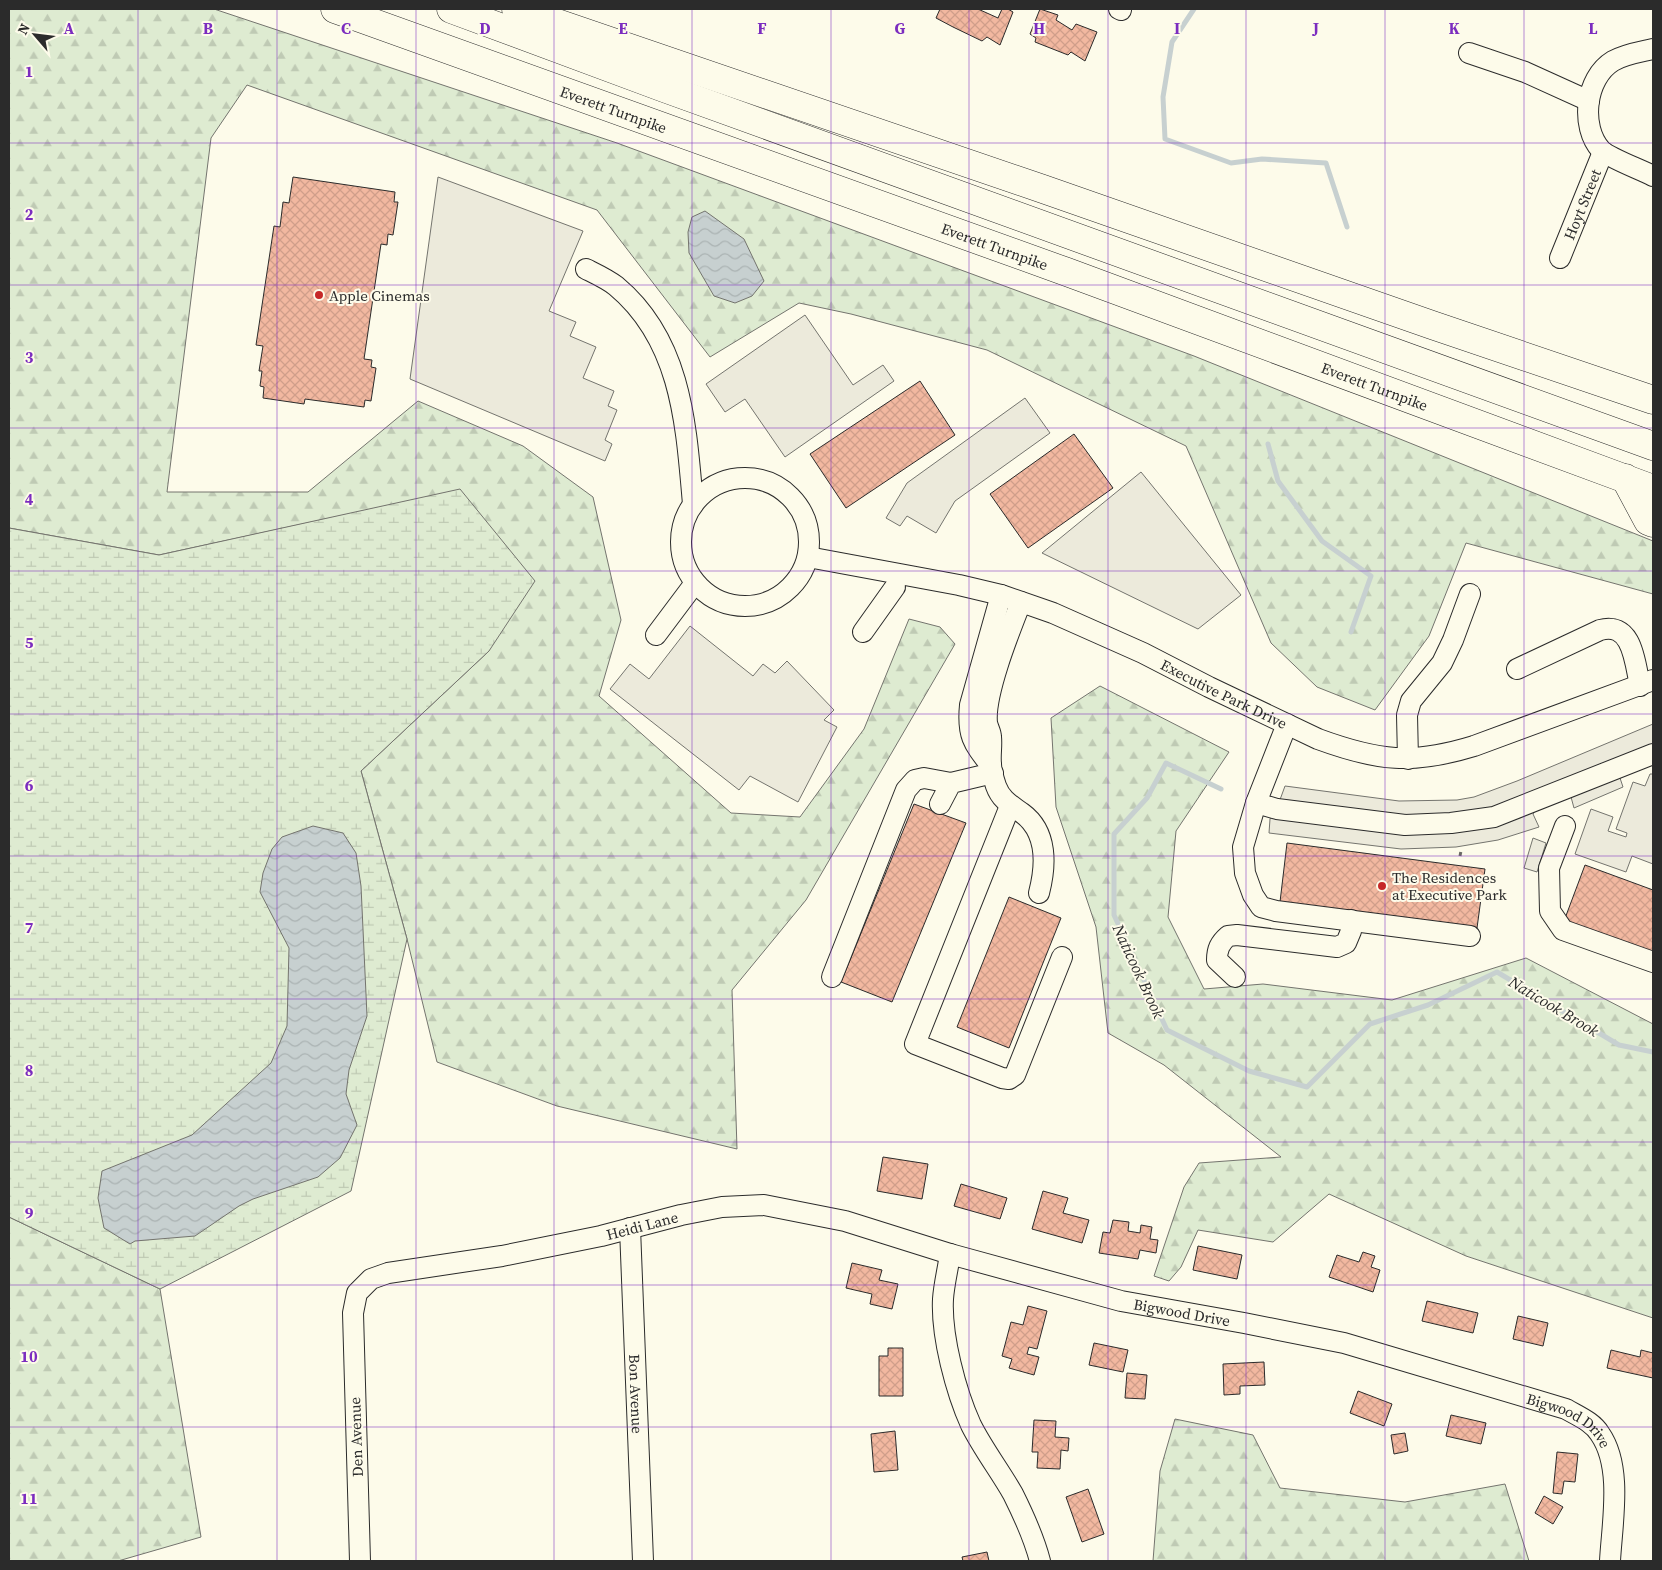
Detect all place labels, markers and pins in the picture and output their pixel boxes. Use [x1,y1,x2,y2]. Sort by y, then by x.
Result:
place label: Apple Cinemas [329,285,430,306]
marker: Apple Cinemas [313,289,325,301]
place label: The Residences at Executive Park [1392,867,1507,905]
marker: The Residences at Executive Park [1376,880,1388,892]

